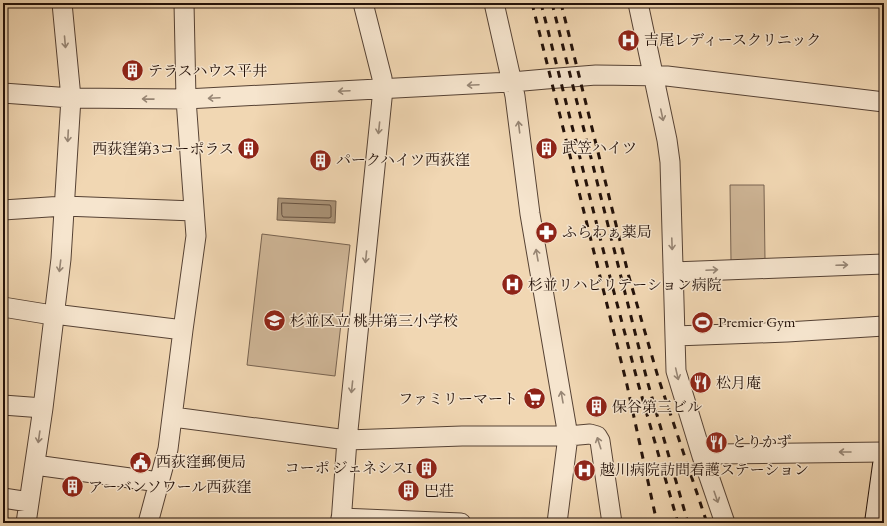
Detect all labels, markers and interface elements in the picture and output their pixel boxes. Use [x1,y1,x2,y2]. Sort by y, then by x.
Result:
hospital icon: 吉尾レディースクリニック [615,27,641,53]
place label: 吉尾レディースクリニック [644,30,821,49]
one-way arrow [62,35,69,48]
building icon: テラスハウス平井 [119,58,145,84]
place label: テラスハウス平井 [148,61,267,80]
one-way arrow [467,81,480,88]
one-way arrow [338,88,351,95]
one-way arrow [208,94,221,101]
one-way arrow [141,95,154,103]
one-way arrow [659,108,667,121]
one-way arrow [375,121,383,134]
one-way arrow [515,121,523,134]
one-way arrow [65,130,72,143]
building icon: 武笠ハイツ [533,135,559,161]
building icon: 西荻窪第3コーポラス [236,136,262,162]
place label: 武笠ハイツ [562,138,637,157]
place label: 西荻窪第3コーポラス [92,139,234,158]
building icon: パークハイツ西荻窪 [308,147,334,173]
place label: パークハイツ西荻窪 [336,150,470,169]
pharmacy icon: ふらわぁ薬局 [534,219,560,245]
place label: ふらわぁ薬局 [562,222,652,241]
one-way arrow [669,237,676,250]
one-way arrow [533,249,541,262]
one-way arrow [362,250,369,263]
one-way arrow [56,259,64,272]
one-way arrow [835,262,848,269]
one-way arrow [705,267,718,274]
hospital icon: 杉並リハビリテーション病院 [499,272,525,298]
place label: 杉並リハビリテーション病院 [528,275,722,294]
school or university icon: 杉並区立 桃井第三小学校 [261,308,287,334]
sports icon: Premier Gym [690,309,716,335]
place label: 杉並区立 桃井第三小学校 [290,311,458,330]
place label: Premier Gym [718,312,796,331]
one-way arrow [674,367,682,380]
restaurant icon: 松月庵 [687,370,713,396]
place label: 松月庵 [716,373,761,392]
one-way arrow [349,380,356,393]
supermarket icon: ファミリーマート [521,386,547,412]
place label: ファミリーマート [398,389,518,408]
one-way arrow [557,391,565,404]
building icon: 保谷第三ビル [583,394,609,420]
place label: 保谷第三ビル [612,397,702,416]
restaurant icon: とりかず [703,429,729,455]
one-way arrow [35,430,43,443]
place label: とりかず [732,432,792,451]
one-way arrow [595,437,602,450]
public building icon: 西荻窪郵便局 [128,449,154,475]
one-way arrow [839,449,852,456]
place label: 西荻窪郵便局 [156,452,246,471]
building icon: コーポ ジェネシスI [414,455,440,481]
hospital icon: 越川病院訪問看護ステーション [572,457,598,483]
place label: コーポ ジェネシスI [285,458,412,477]
place label: 越川病院訪問看護ステーション [600,460,809,479]
building icon: アーバンソワール西荻窪 [60,474,86,500]
place label: アーバンソワール西荻窪 [88,477,252,496]
building icon: 巴荘 [395,478,421,504]
place label: 巴荘 [424,481,454,500]
one-way arrow [713,491,721,503]

